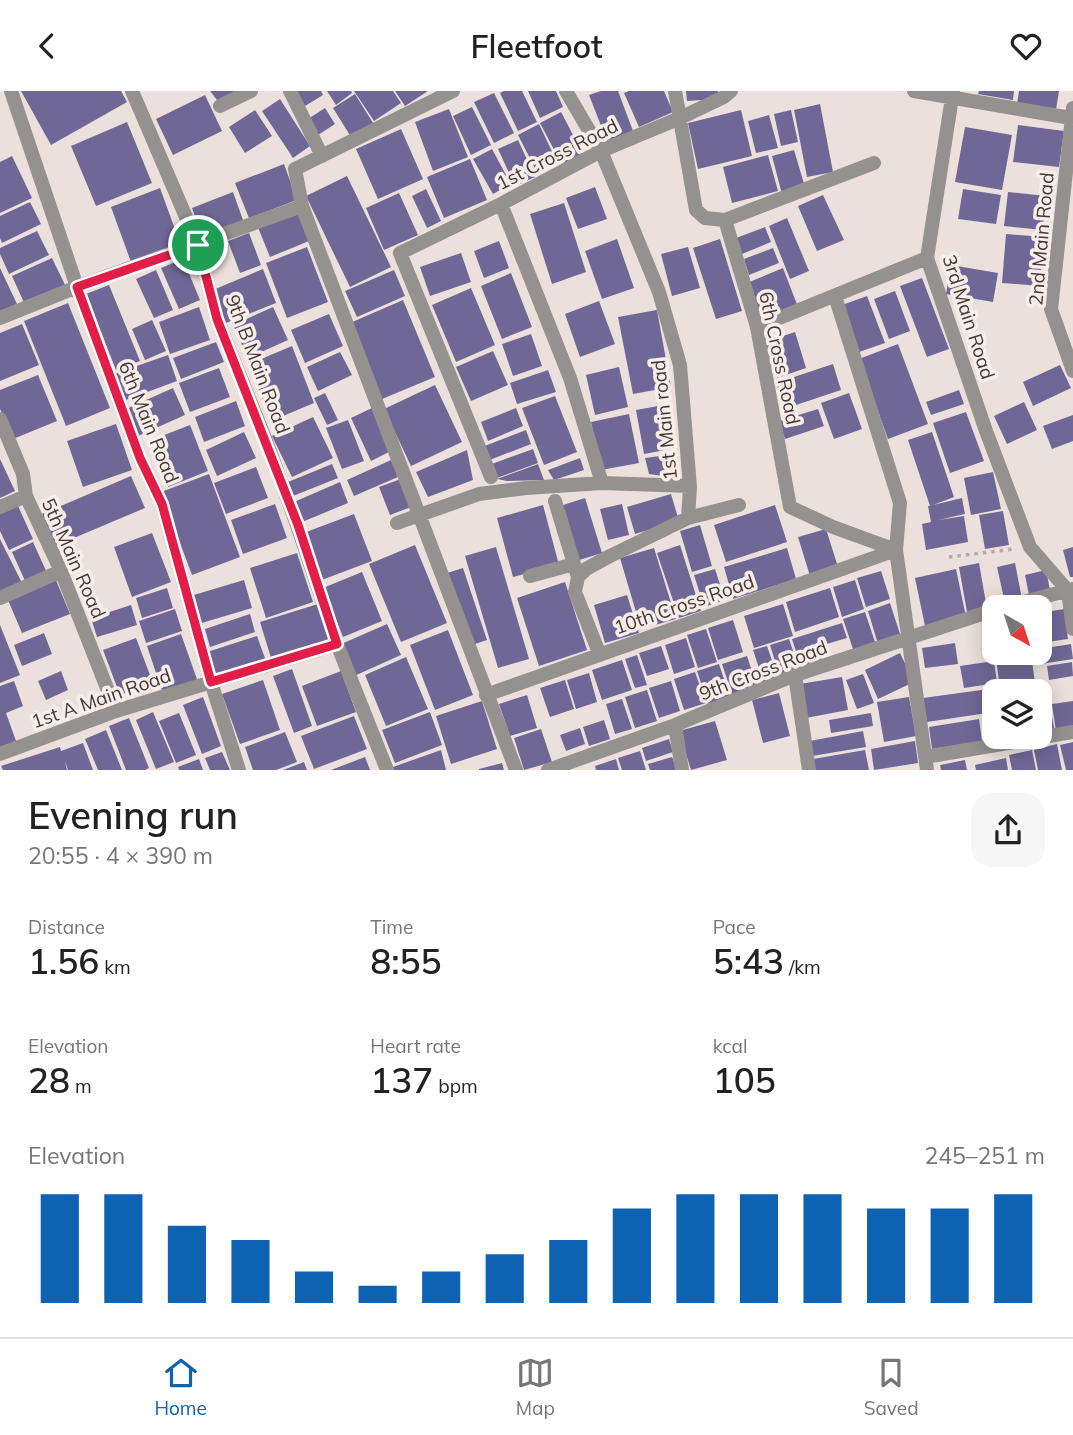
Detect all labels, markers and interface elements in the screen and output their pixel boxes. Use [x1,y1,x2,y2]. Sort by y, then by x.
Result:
text: Fleetfoot [470,26,603,66]
icon: back [28,27,66,65]
icon: heart [1007,27,1045,65]
street label: 1st Cross Road [492,113,622,195]
street label: 2nd Main Road [1023,171,1059,307]
pin [168,215,228,275]
icon: arrive [179,226,217,264]
street label: 3rd Main Road [938,252,1000,382]
street label: 6th Cross Road [754,289,806,427]
street label: 9th B Main Road [220,291,296,437]
street label: 6th Main Road [114,358,184,486]
street label: 1st Main road [646,359,682,481]
street label: 5th Main Road [37,494,111,622]
street label: 10th Cross Road [611,569,757,639]
north arrow [982,595,1052,665]
map controls [982,595,1052,749]
street label: 9th Cross Road [696,635,830,705]
street label: 1st A Main Road [28,663,174,733]
button: layers [982,679,1052,749]
text: Evening run [28,791,238,839]
button: share [971,793,1045,867]
text: 20:55 · 4 × 390 m [28,841,213,870]
text: Distance [28,915,105,939]
text: Time [370,915,413,939]
text: Pace [713,915,756,939]
text: 1.56 [28,939,99,983]
text: 8:55 [370,939,442,983]
text: 5:43 [713,939,784,983]
text: km [99,955,131,979]
text: /km [784,955,821,979]
text: Elevation [28,1034,108,1058]
text: Heart rate [370,1034,461,1058]
text: kcal [713,1034,747,1058]
text: 28 [28,1058,70,1102]
text: 137 [370,1058,433,1102]
text: 105 [713,1058,776,1102]
text: m [70,1074,92,1098]
text: bpm [433,1074,478,1098]
text: Elevation [28,1141,125,1170]
text: 245–251 m [924,1141,1045,1170]
tab: Home [154,1354,207,1420]
tab: Map [516,1354,555,1420]
tab: Saved [864,1354,919,1420]

